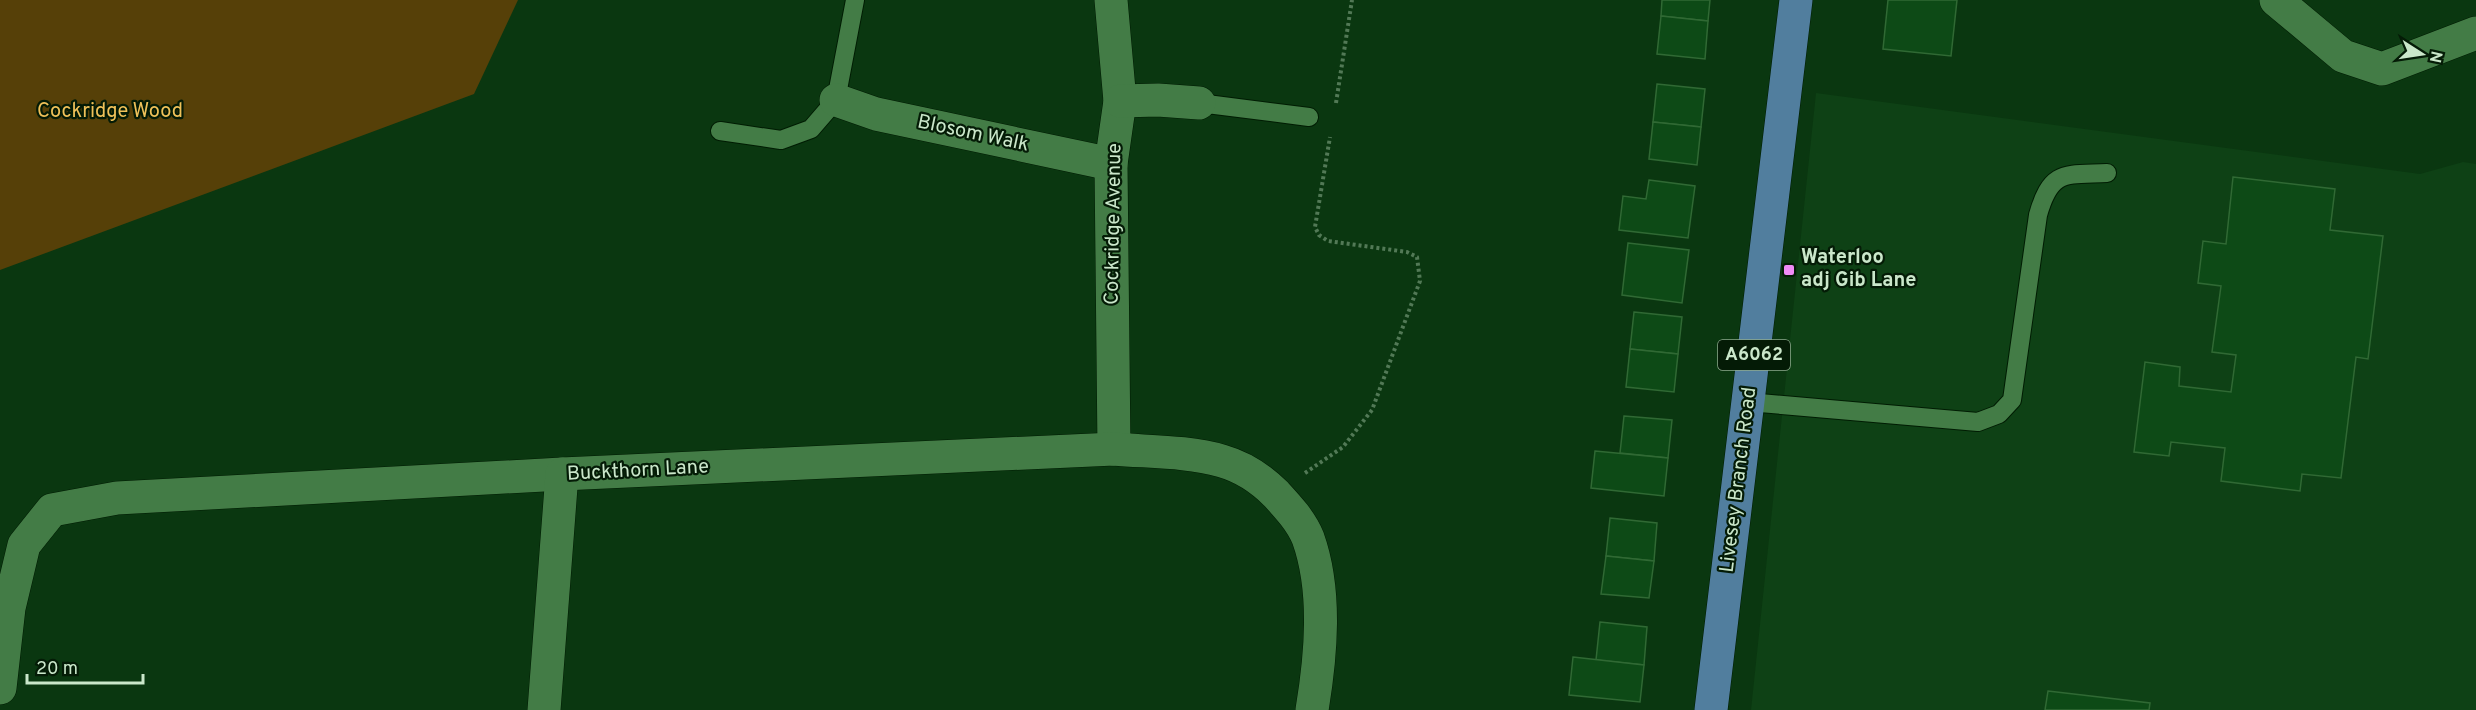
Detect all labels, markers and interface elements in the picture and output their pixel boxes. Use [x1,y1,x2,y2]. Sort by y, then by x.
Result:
north arrow [2392,24,2452,84]
text: N [2424,49,2446,64]
park label: Cockridge Wood [37,99,183,125]
street label: Blosom Walk [915,109,1031,159]
street label: Cockridge Avenue [1100,143,1128,305]
place label: Waterloo adj Gib Lane [1801,245,1917,294]
marker: Waterloo adj Gib Lane [1782,263,1796,277]
road number: A6062 [1718,340,1790,370]
street label: Livesey Branch Road [1715,386,1763,574]
street label: Buckthorn Lane [566,454,710,488]
scale bar [27,647,142,685]
text: 20 m [36,658,78,681]

